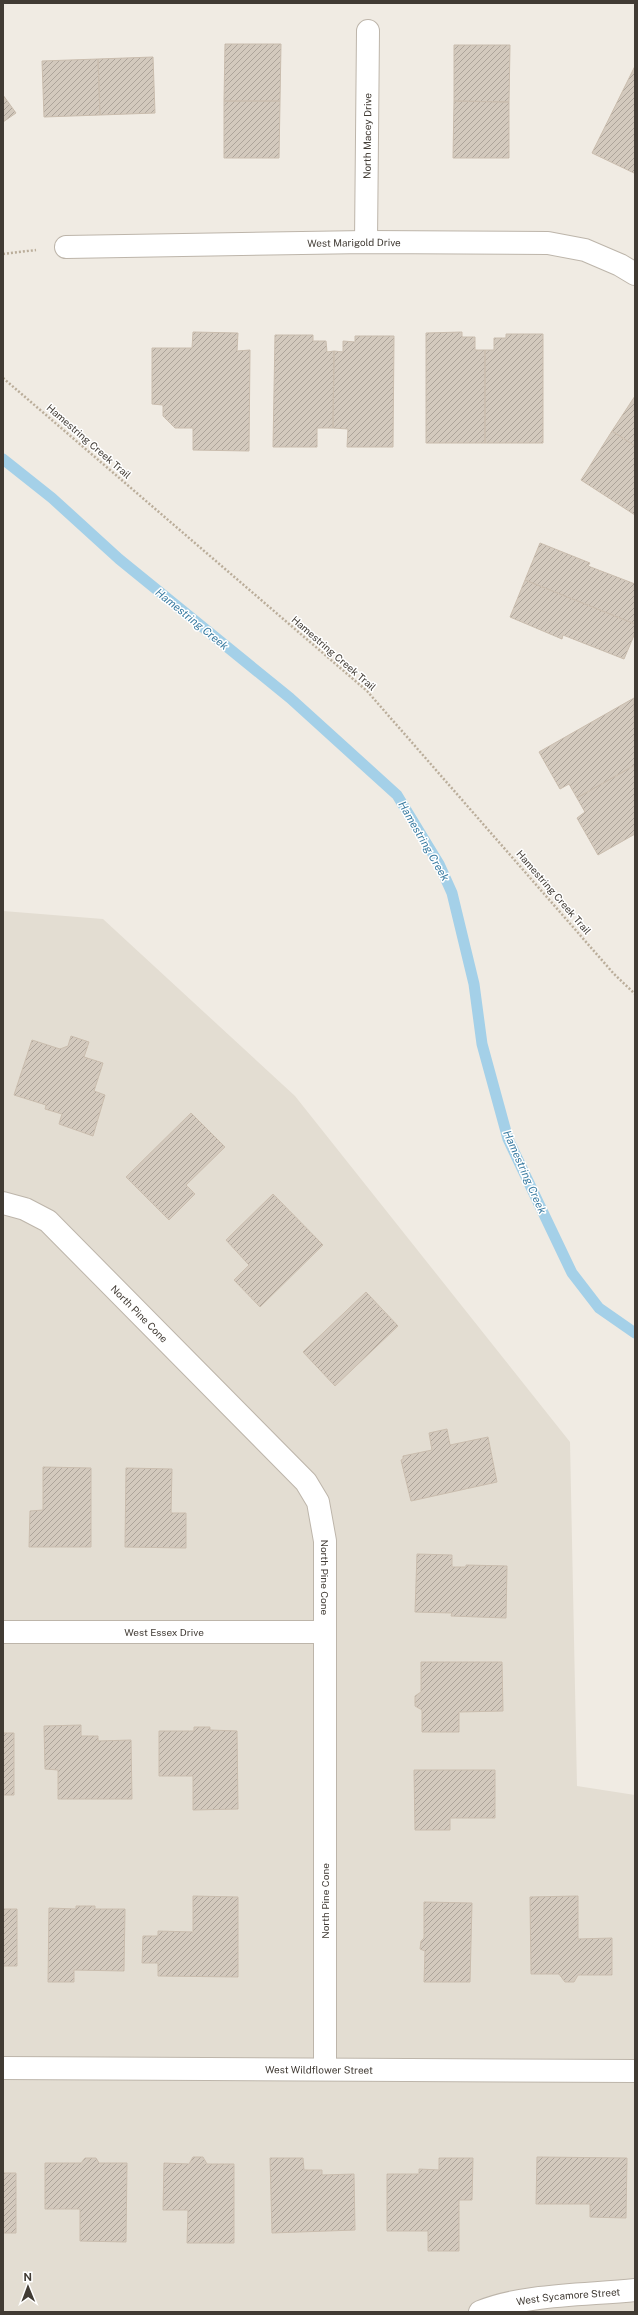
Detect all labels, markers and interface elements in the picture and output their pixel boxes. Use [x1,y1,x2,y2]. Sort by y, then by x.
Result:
street label: North Macey Drive [361,93,373,179]
street label: West Marigold Drive [307,236,401,249]
street label: Hamestring Creek Trail [44,401,134,481]
water label: Hamestring Creek [153,586,231,652]
street label: Hamestring Creek Trail [289,613,379,693]
water label: Hamestring Creek [396,799,452,883]
street label: Hamestring Creek Trail [514,847,594,937]
water label: Hamestring Creek [501,1128,549,1216]
street label: North Pine Cone [109,1282,171,1345]
street label: North Pine Cone [319,1539,331,1616]
street label: West Essex Drive [124,1626,204,1638]
street label: North Pine Cone [319,1863,331,1939]
street label: West Wildflower Street [265,2063,373,2076]
north arrow [8,2267,48,2307]
text: N [23,2271,32,2283]
street label: West Sycamore Street [515,2285,621,2307]

